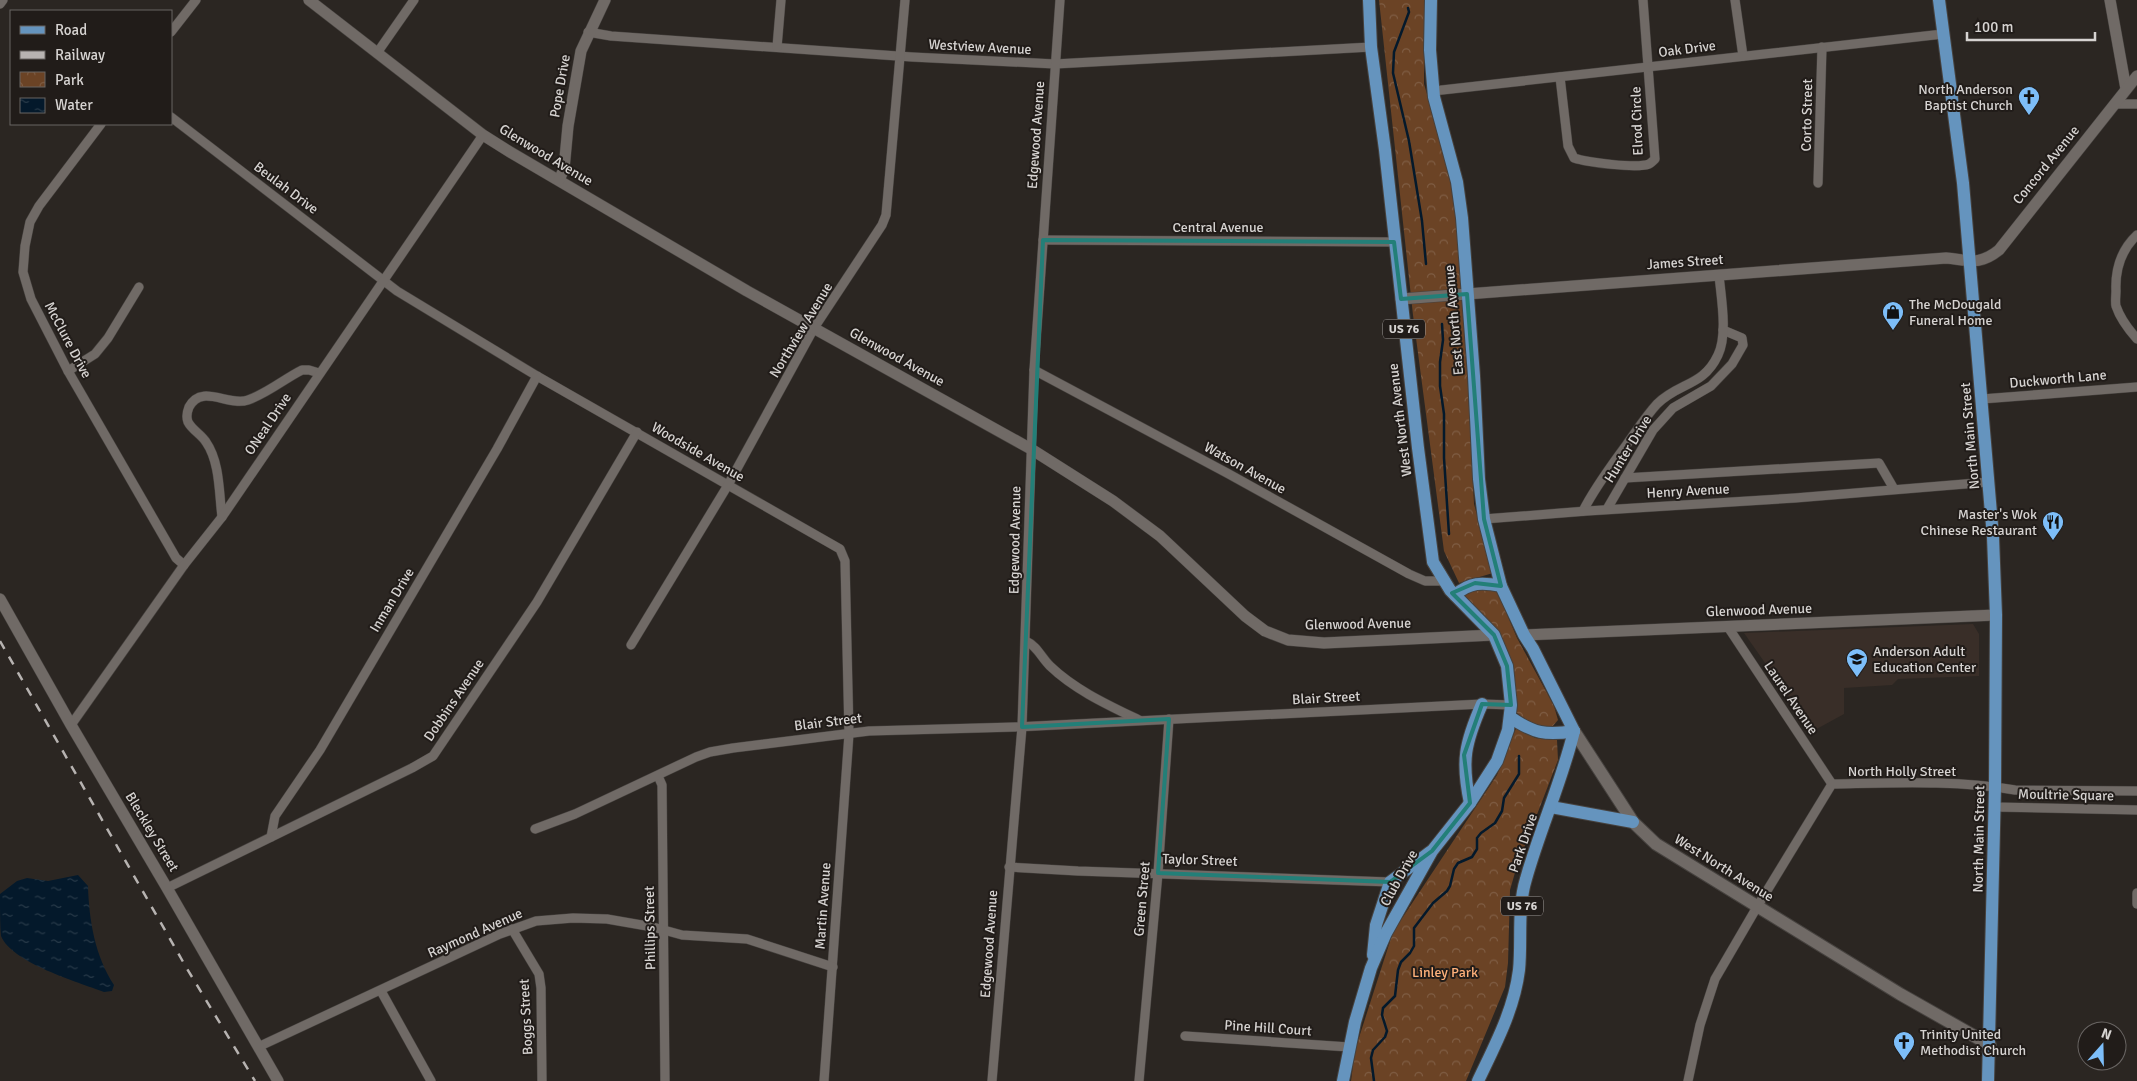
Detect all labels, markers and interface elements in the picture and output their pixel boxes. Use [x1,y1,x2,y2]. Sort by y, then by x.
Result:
legend [10,10,172,125]
scale bar [1967,10,2094,42]
text: 100 m [1974,18,2014,36]
text: Road [55,21,87,39]
street label: Westview Avenue [928,36,1032,58]
street label: Oak Drive [1657,37,1717,61]
text: Railway [55,46,105,64]
street label: Pope Drive [546,53,574,119]
text: Park [55,71,84,89]
street label: Corto Street [1798,78,1816,151]
street label: Edgewood Avenue [1024,80,1048,190]
place label: North Anderson Baptist Church [1918,81,2013,114]
church icon: North Anderson Baptist Church [2017,85,2041,116]
street label: Elrod Circle [1627,86,1647,156]
text: Water [55,96,93,114]
street label: Glenwood Avenue [496,120,596,190]
street label: Concord Avenue [2009,122,2083,208]
street label: Beulah Drive [250,158,322,218]
street label: Central Avenue [1172,219,1264,236]
street label: James Street [1646,251,1724,273]
street label: East North Avenue [1441,264,1467,376]
street label: Northview Avenue [766,279,836,381]
place label: The McDougald Funeral Home [1909,296,2001,329]
street label: McClure Drive [41,299,95,381]
shop icon: The McDougald Funeral Home [1881,300,1905,331]
road number: US 76 [1383,320,1425,338]
street label: Glenwood Avenue [846,324,948,390]
street label: West North Avenue [1385,362,1415,478]
street label: Duckworth Lane [2009,366,2107,392]
street label: North Main Street [1957,382,1983,490]
street label: ONeal Drive [241,390,295,458]
street label: Hunter Drive [1601,412,1655,486]
street label: Woodside Avenue [648,418,748,486]
street label: Watson Avenue [1201,438,1289,498]
street label: Henry Avenue [1646,480,1730,502]
street label: Edgewood Avenue [1006,486,1024,594]
place label: Master's Wok Chinese Restaurant [1921,506,2037,539]
restaurant icon: Master's Wok Chinese Restaurant [2041,510,2065,541]
street label: Inman Drive [366,565,418,635]
street label: Glenwood Avenue [1706,600,1812,620]
street label: Glenwood Avenue [1305,615,1411,633]
place label: Anderson Adult Education Center [1873,643,1977,676]
school or university icon: Anderson Adult Education Center [1845,647,1869,678]
street label: Dobbins Avenue [420,656,488,744]
street label: Laurel Avenue [1760,658,1822,738]
street label: Blair Street [1291,688,1361,708]
street label: Blair Street [793,709,863,735]
street label: North Holly Street [1848,763,1956,780]
street label: North Main Street [1970,785,1988,893]
street label: Moultrie Square [2018,786,2114,804]
street label: Bleckley Street [122,789,182,875]
street label: Park Drive [1505,811,1541,875]
street label: West North Avenue [1671,831,1777,905]
street label: Club Drive [1377,847,1421,909]
street label: Taylor Street [1162,850,1238,870]
street label: Green Street [1130,861,1154,937]
street label: Martin Avenue [811,862,835,950]
street label: Phillips Street [641,886,659,970]
street label: Edgewood Avenue [977,889,1001,999]
road number: US 76 [1501,896,1543,916]
street label: Raymond Avenue [425,904,525,962]
park label: Linley Park [1412,964,1478,981]
street label: Boggs Street [516,978,536,1056]
street label: Pine Hill Court [1224,1016,1312,1040]
north arrow [2077,1021,2127,1071]
text: N [2099,1025,2114,1044]
place label: Trinity United Methodist Church [1920,1026,2026,1059]
church icon: Trinity United Methodist Church [1892,1030,1916,1061]

